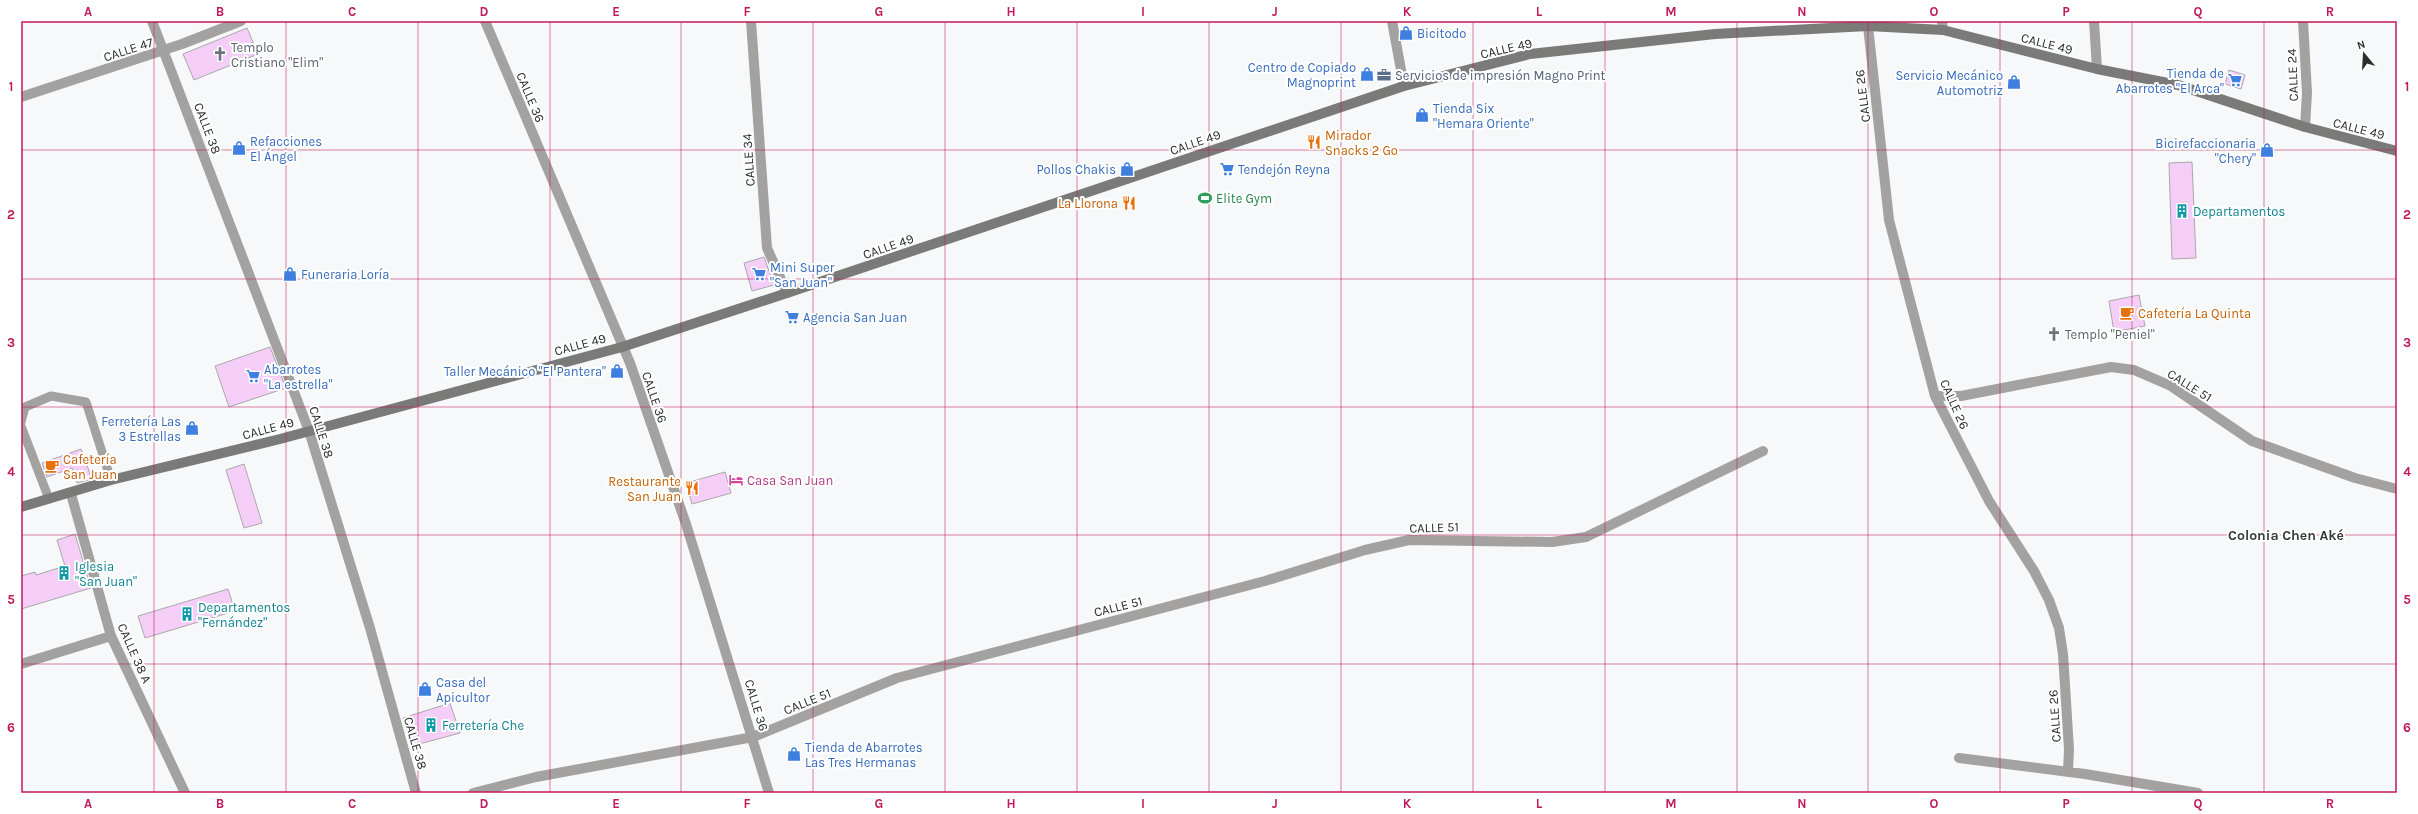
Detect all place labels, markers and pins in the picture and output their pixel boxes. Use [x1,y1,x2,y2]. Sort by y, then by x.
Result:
shop icon: Bicitodo [1398,25,1414,41]
place label: Bicitodo [1417,26,1466,41]
place label: Templo Cristiano "Elim" [231,40,323,70]
church icon: Templo Cristiano "Elim" [212,46,228,62]
place label: Centro de Copiado Magnoprint [1248,60,1356,90]
shop icon: Centro de Copiado Magnoprint [1359,66,1375,82]
place label: Tienda de Abarrotes "El Arca" [2116,66,2224,96]
office icon: Servicios de impresión Magno Print [1376,67,1392,83]
place label: Servicios de impresión Magno Print [1395,68,1606,83]
place label: Servicio Mecánico Automotriz [1896,68,2003,98]
supermarket icon: Tienda de Abarrotes "El Arca" [2227,72,2243,88]
shop icon: Servicio Mecánico Automotriz [2006,74,2022,90]
place label: Tienda Six "Hemara Oriente" [1433,101,1534,131]
shop icon: Tienda Six "Hemara Oriente" [1414,107,1430,123]
place label: Mirador Snacks 2 Go [1325,128,1398,158]
place label: Refacciones El Ángel [250,134,322,164]
restaurant icon: Mirador Snacks 2 Go [1306,134,1322,150]
place label: Bicirefaccionaria "Chery" [2155,136,2256,166]
shop icon: Refacciones El Ángel [231,140,247,156]
shop icon: Bicirefaccionaria "Chery" [2259,142,2275,158]
shop icon: Pollos Chakis [1119,161,1135,177]
supermarket icon: Tendejón Reyna [1219,161,1235,177]
place label: Pollos Chakis [1036,162,1116,177]
place label: Tendejón Reyna [1238,162,1330,177]
sports icon: Elite Gym [1197,190,1213,206]
place label: Elite Gym [1216,191,1272,206]
restaurant icon: La Llorona [1121,195,1137,211]
place label: La Llorona [1058,196,1118,211]
building icon: Departamentos [2174,203,2190,219]
place label: Departamentos [2193,204,2285,219]
place label: Mini Super "San Juan" [770,260,835,290]
shop icon: Funeraria Loría [282,266,298,282]
supermarket icon: Mini Super "San Juan" [751,266,767,282]
place label: Funeraria Loría [301,267,389,282]
cafe icon: Cafetería La Quinta [2119,305,2135,321]
place label: Cafetería La Quinta [2138,306,2251,321]
supermarket icon: Agencia San Juan [784,309,800,325]
place label: Agencia San Juan [803,310,907,325]
church icon: Templo "Peniel" [2046,326,2062,342]
place label: Templo "Peniel" [2065,327,2155,342]
place label: Abarrotes "La estrella" [264,362,332,392]
shop icon: Taller Mecánico "El Pantera" [609,363,625,379]
place label: Taller Mecánico "El Pantera" [444,364,606,379]
supermarket icon: Abarrotes "La estrella" [245,368,261,384]
place label: Ferretería Las 3 Estrellas [101,414,181,444]
shop icon: Ferretería Las 3 Estrellas [184,420,200,436]
place label: Cafetería San Juan [63,452,117,482]
cafe icon: Cafetería San Juan [44,458,60,474]
hotel icon: Casa San Juan [728,472,744,488]
place label: Casa San Juan [747,473,833,488]
place label: Restaurante San Juan [608,474,681,504]
restaurant icon: Restaurante San Juan [684,480,700,496]
place label: Iglesia "San Juan" [75,559,137,589]
building icon: Iglesia "San Juan" [56,565,72,581]
place label: Departamentos "Fernández" [198,600,290,630]
building icon: Departamentos "Fernández" [179,606,195,622]
place label: Casa del Apicultor [436,675,490,705]
shop icon: Casa del Apicultor [417,681,433,697]
building icon: Ferretería Che [423,717,439,733]
place label: Ferretería Che [442,718,524,733]
place label: Tienda de Abarrotes Las Tres Hermanas [805,740,923,770]
shop icon: Tienda de Abarrotes Las Tres Hermanas [786,746,802,762]

